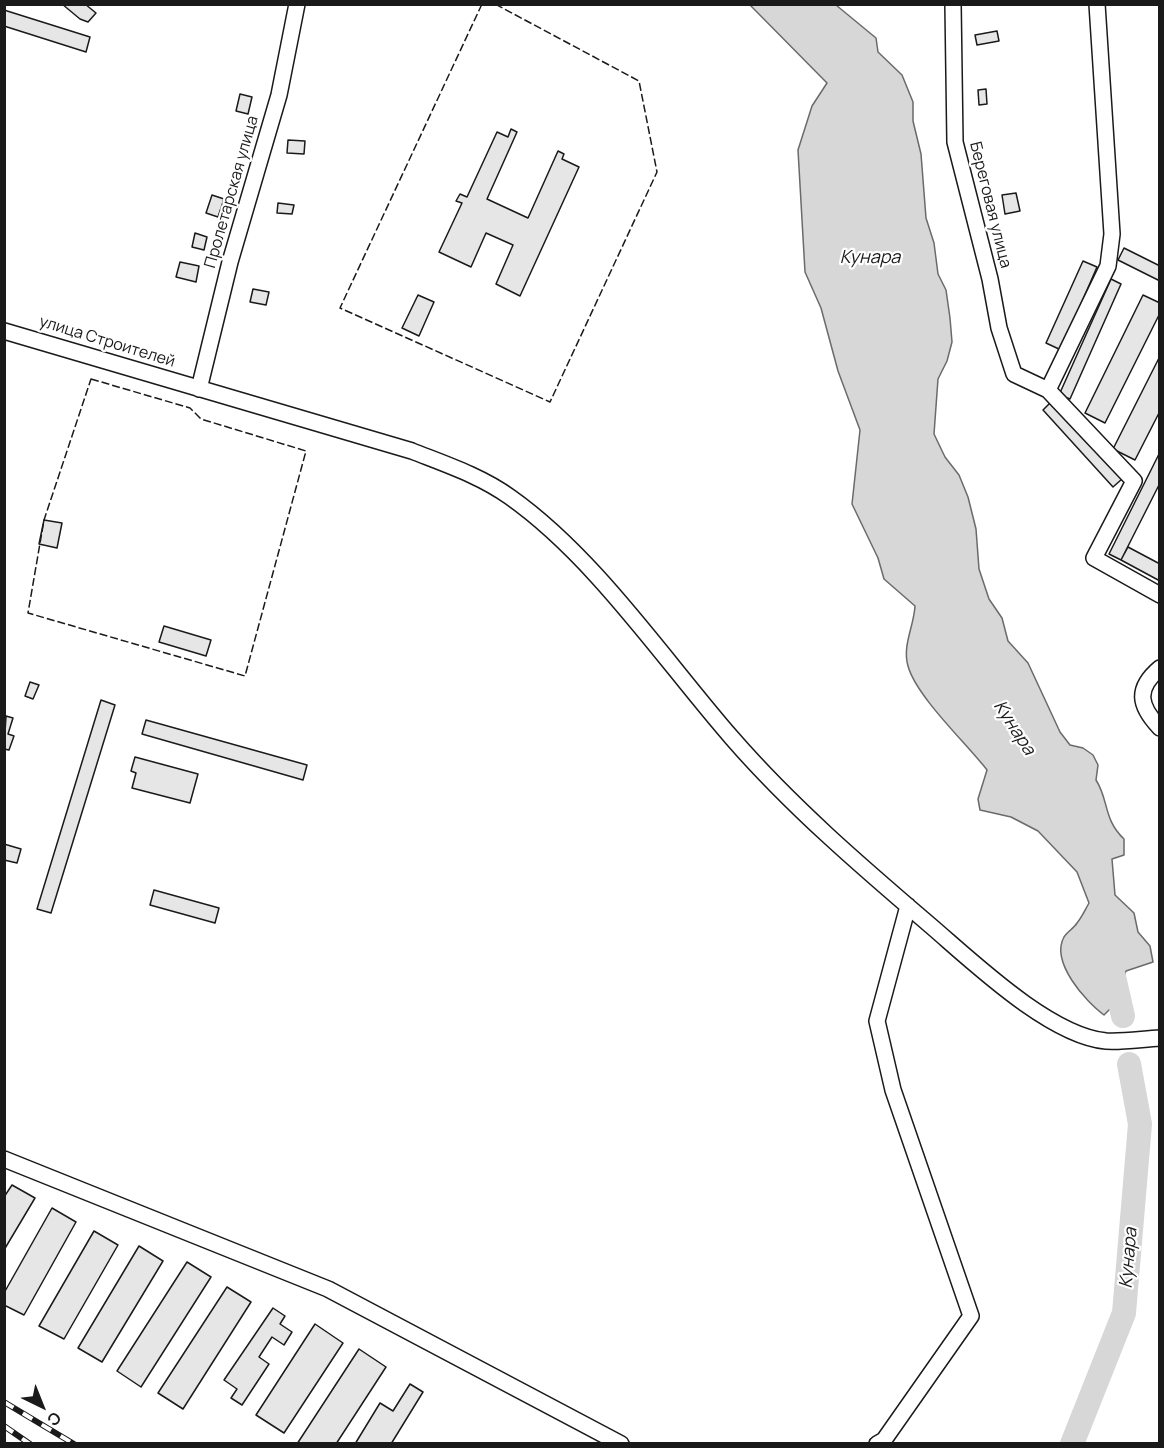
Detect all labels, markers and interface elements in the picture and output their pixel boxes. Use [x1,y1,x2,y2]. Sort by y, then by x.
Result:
street label: Пролетарская улица [201,114,263,270]
street label: Береговая улица [965,140,1015,270]
water label: Кунара [840,247,900,269]
street label: улица Строителей [37,312,177,372]
water label: Кунара [988,697,1040,759]
water label: Кунара [1116,1227,1142,1289]
north arrow [12,1376,72,1436]
text: С [42,1407,66,1431]

